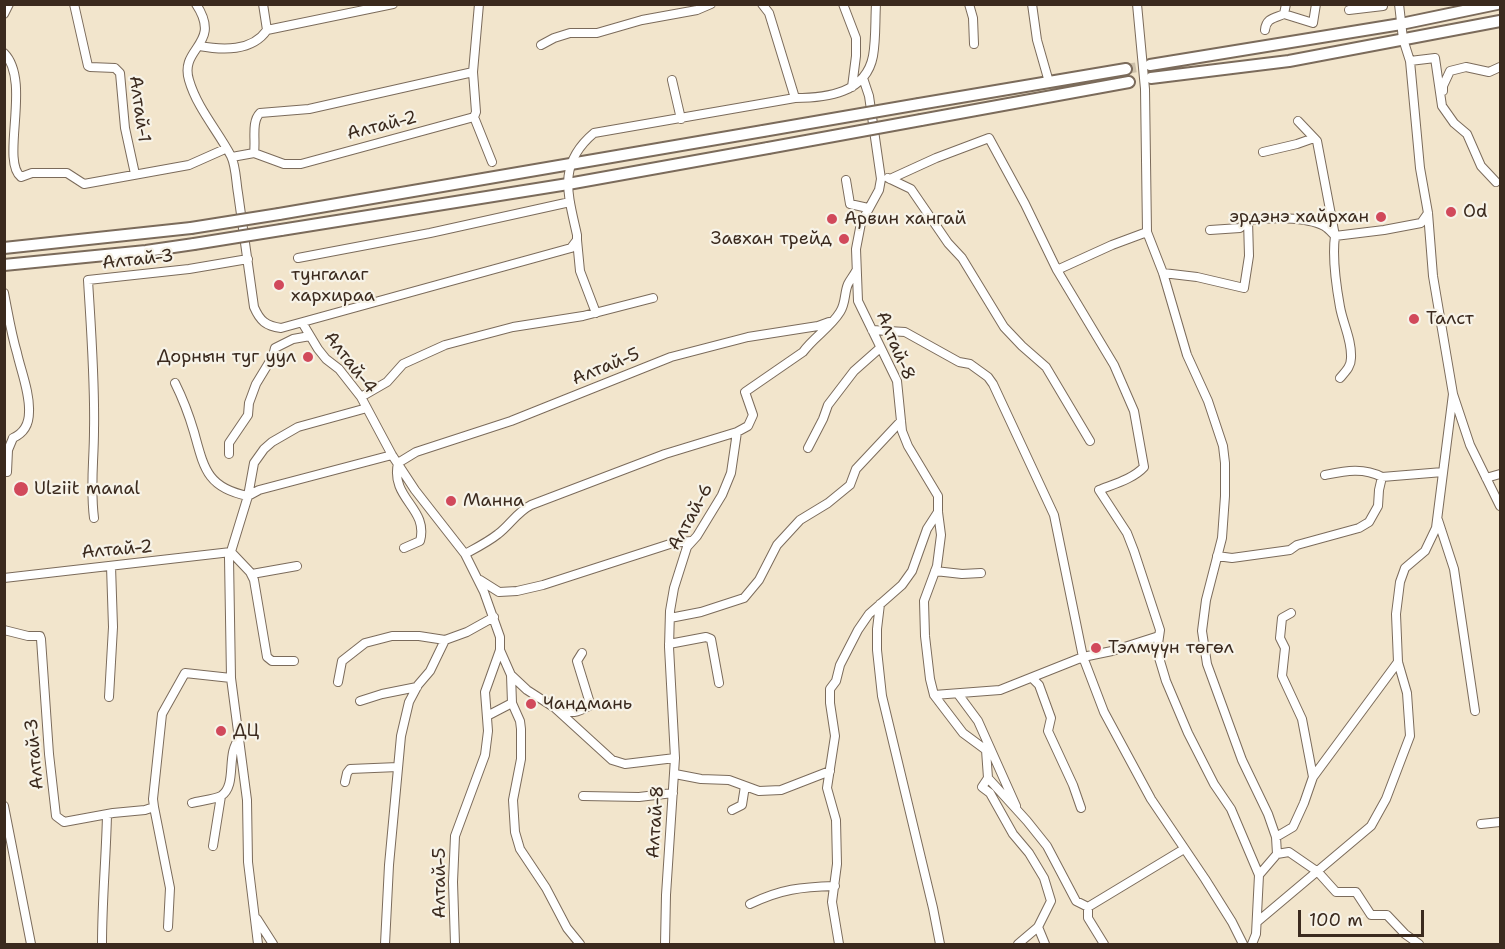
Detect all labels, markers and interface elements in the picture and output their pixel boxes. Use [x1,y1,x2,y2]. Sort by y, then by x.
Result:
street label: Алтай-1 [124,74,154,144]
street label: Алтай-2 [345,107,419,145]
place label: Od [1463,201,1487,223]
marker: Od [1444,205,1458,219]
place label: эрдэнэ хайрхан [1229,206,1369,228]
place label: Арвин хангай [844,208,966,230]
marker: эрдэнэ хайрхан [1374,210,1388,224]
marker: Арвин хангай [825,212,839,226]
place label: Завхан трейд [711,228,832,250]
marker: Завхан трейд [837,232,851,246]
street label: Алтай-3 [101,246,175,274]
place label: тунгалаг хархираа [291,264,375,306]
marker: тунгалаг хархираа [272,278,286,292]
street label: Алтай-8 [871,308,919,384]
place label: Талст [1426,308,1474,330]
marker: Талст [1407,312,1421,326]
street label: Алтай-4 [319,327,381,399]
street label: Алтай-5 [569,344,643,390]
place label: Дорнын туг уул [157,346,296,368]
marker: Дорнын туг уул [301,350,315,364]
place label: Ulziit manal [34,478,140,500]
marker: Ulziit manal [12,480,30,498]
street label: Алтай-6 [664,480,718,554]
place label: Манна [463,490,524,512]
marker: Манна [444,494,458,508]
street label: Алтай-2 [81,536,153,564]
place label: Тэлмүүн төгөл [1108,637,1234,659]
marker: Тэлмүүн төгөл [1089,641,1103,655]
place label: Чандмань [543,693,632,715]
marker: Чандмань [524,697,538,711]
street label: Алтай-3 [21,717,49,791]
place label: ДЦ [233,720,259,742]
marker: ДЦ [214,724,228,738]
street label: Алтай-8 [643,785,669,859]
street label: Алтай-5 [429,848,451,918]
scale bar [1301,898,1427,936]
text: 100 m [1309,908,1363,932]

